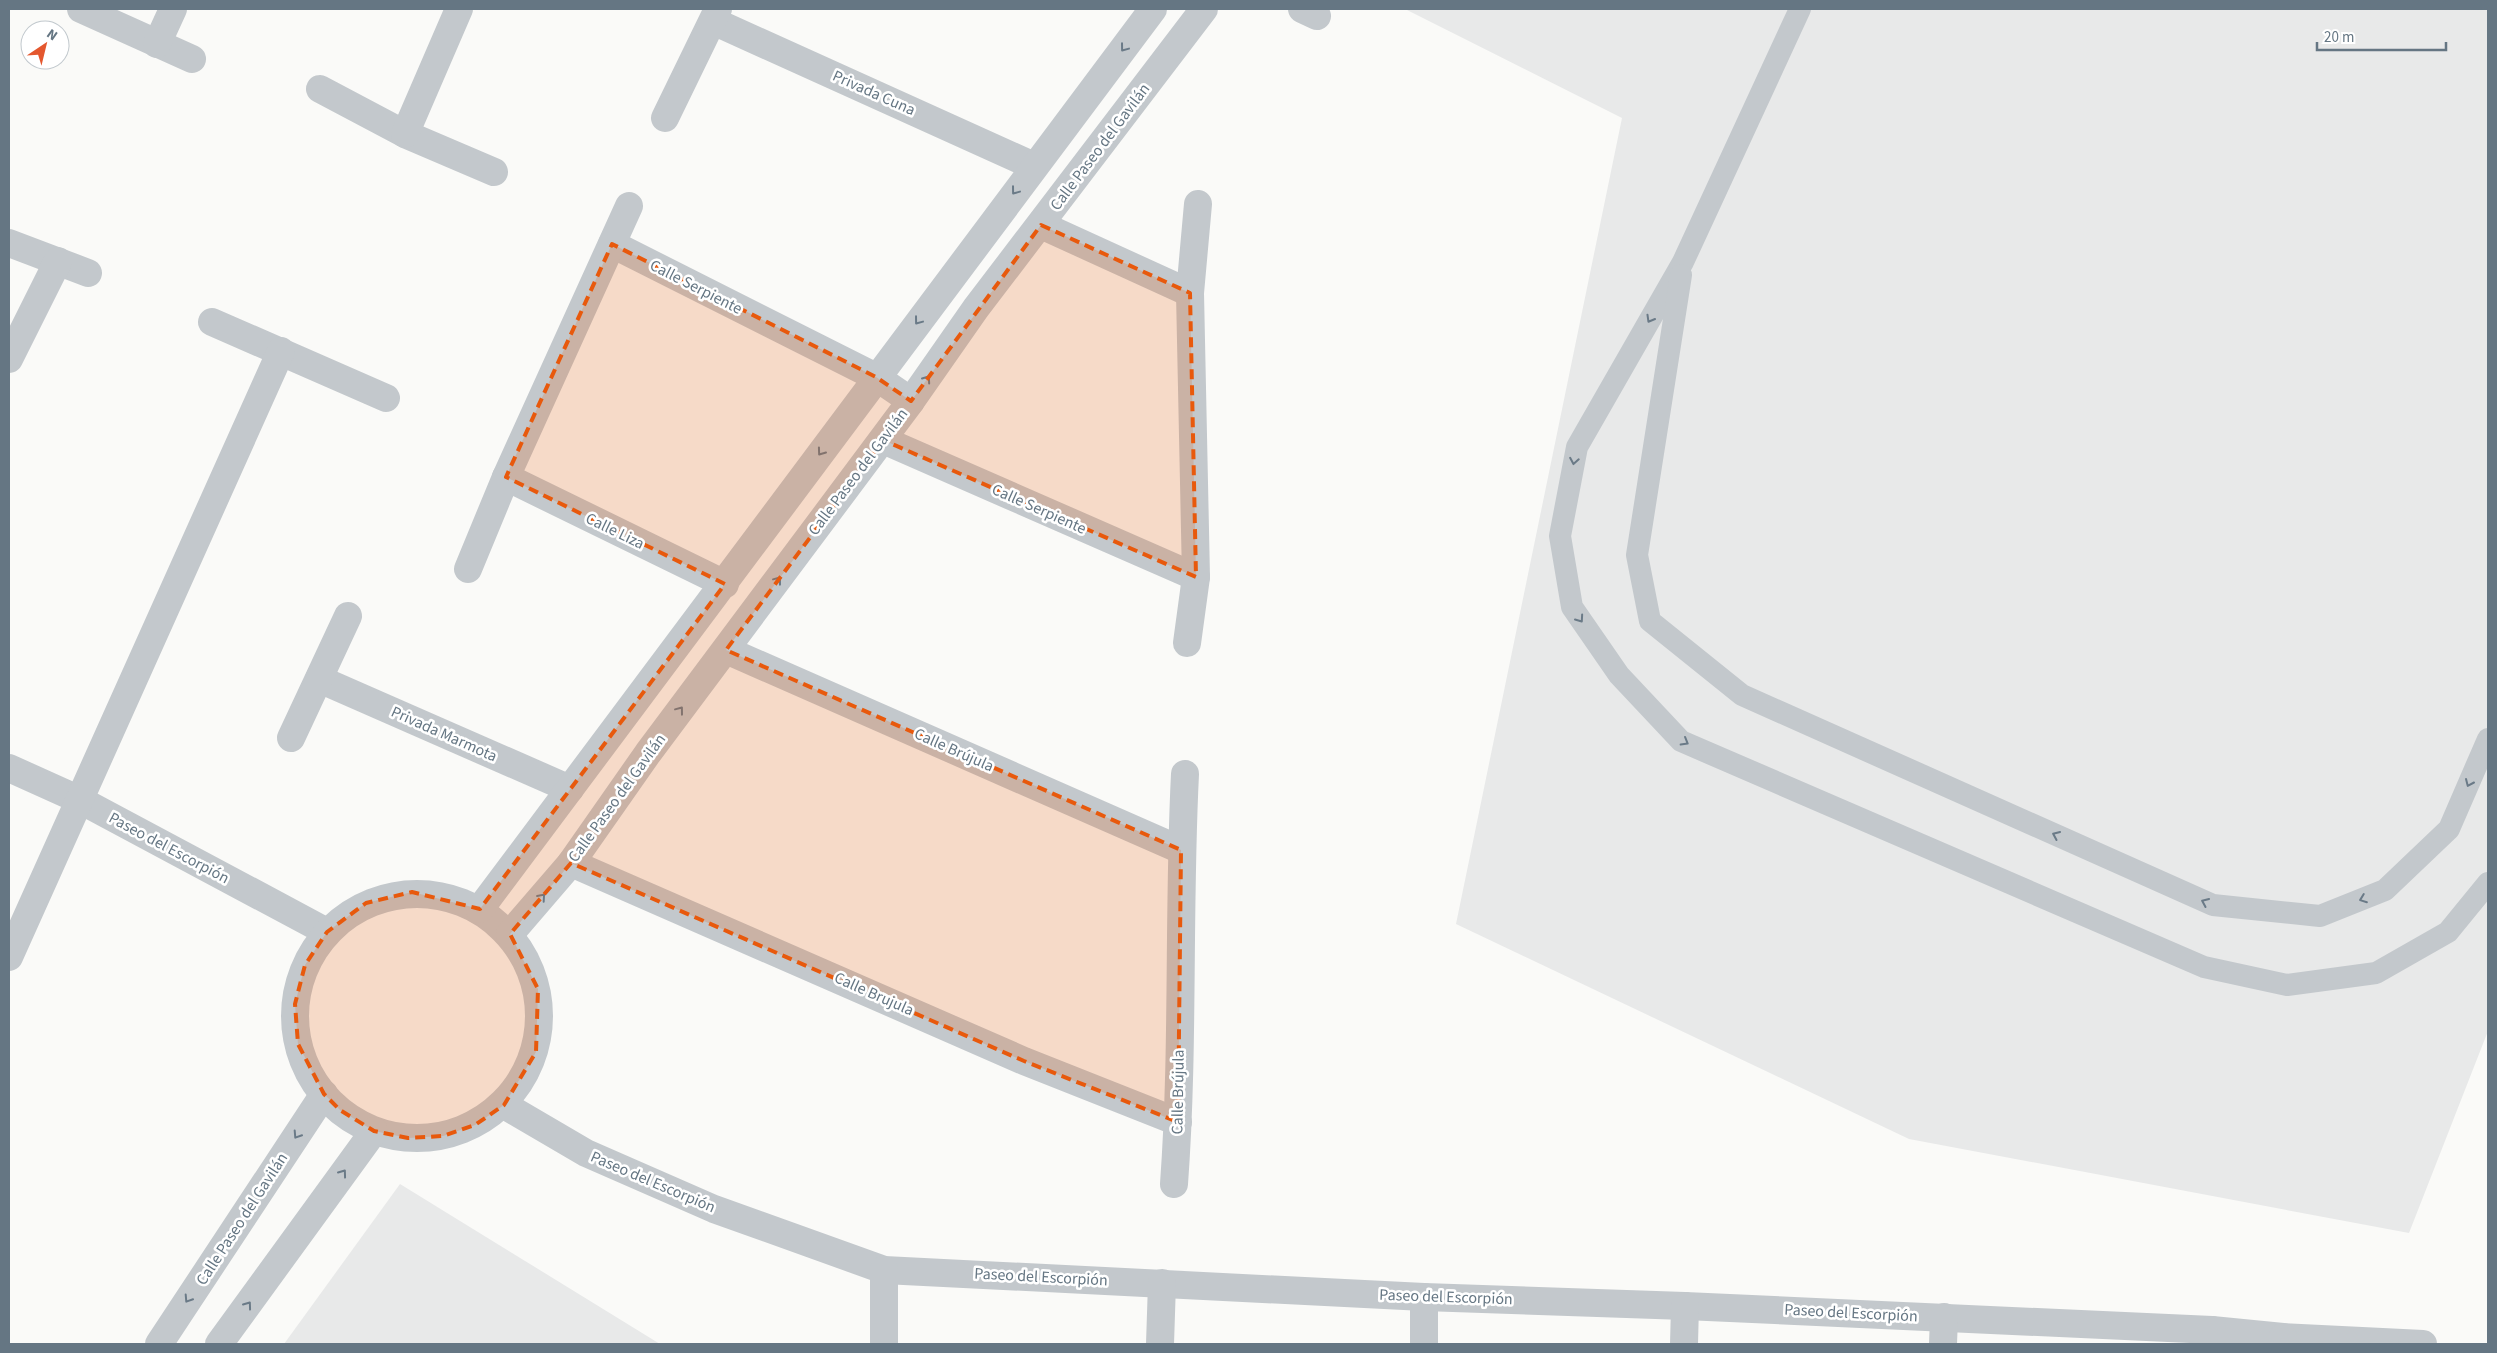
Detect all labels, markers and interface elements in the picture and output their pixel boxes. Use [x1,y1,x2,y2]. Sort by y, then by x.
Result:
north arrow [20,20,70,70]
scale bar [2317,20,2446,52]
text: N [42,24,61,46]
text: 20 m [2324,27,2354,48]
one-way arrow [1121,42,1129,51]
street label: Privada Cuna [829,65,919,121]
street label: Calle Paseo del Gavilán [1045,79,1155,215]
one-way arrow [1012,185,1021,195]
street label: Calle Serpiente [646,254,746,320]
one-way arrow [1647,313,1657,322]
one-way arrow [915,315,923,324]
one-way arrow [921,376,930,385]
street label: Calle Paseo del Gavilán [803,404,913,540]
one-way arrow [818,446,827,456]
one-way arrow [1569,457,1579,466]
street label: Calle Serpiente [988,478,1090,540]
street label: Calle Liza [582,507,648,555]
one-way arrow [772,576,781,586]
one-way arrow [1574,613,1583,623]
street label: Privada Marmota [387,701,501,767]
one-way arrow [675,707,683,716]
street label: Calle Brújula [911,723,997,777]
street label: Calle Paseo del Gavilán [563,729,671,867]
one-way arrow [1679,736,1688,746]
one-way arrow [2464,778,2475,787]
street label: Paseo del Escorpión [105,807,233,889]
one-way arrow [2052,831,2061,842]
one-way arrow [536,893,545,902]
one-way arrow [2359,893,2367,903]
one-way arrow [2201,897,2210,908]
street label: Calle Brujula [831,967,917,1021]
street label: Calle Brújula [1166,1049,1190,1135]
one-way arrow [294,1129,304,1138]
street label: Paseo del Escorpión [587,1146,719,1218]
street label: Calle Paseo del Gavilán [191,1149,293,1289]
one-way arrow [338,1170,346,1179]
street label: Paseo del Escorpión [974,1263,1108,1291]
street label: Paseo del Escorpión [1379,1284,1513,1310]
one-way arrow [185,1294,195,1303]
street label: Paseo del Escorpión [1784,1299,1918,1327]
one-way arrow [242,1301,251,1311]

